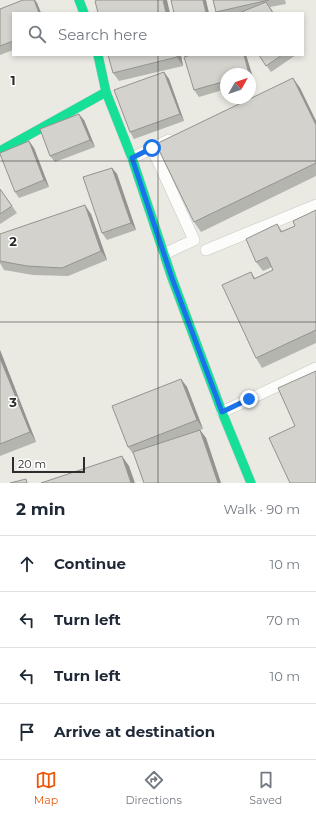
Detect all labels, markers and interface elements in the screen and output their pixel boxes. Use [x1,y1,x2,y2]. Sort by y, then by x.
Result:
search box [12,12,304,56]
icon: search [26,23,48,45]
text: Search here [58,25,147,44]
north arrow [220,68,256,104]
text: 1 [10,72,16,88]
route start [143,139,161,157]
text: 2 [9,233,17,249]
route end [240,390,258,408]
text: 3 [8,394,17,410]
scale bar [12,455,85,474]
text: 20 m [18,457,46,471]
text: 2 min [16,499,66,519]
text: Walk · 90 m [224,501,300,517]
icon: ahead [16,553,38,575]
text: Continue [54,554,126,573]
text: 10 m [270,556,300,572]
icon: left [16,609,38,631]
text: Turn left [54,610,121,629]
text: 70 m [267,612,300,628]
icon: left [16,665,38,687]
text: Turn left [54,666,121,685]
text: 10 m [270,668,300,684]
icon: arrive [16,721,38,743]
text: Arrive at destination [54,722,215,741]
tab: Map [34,769,58,807]
tab: Directions [126,769,182,807]
tab: Saved [249,769,282,807]

